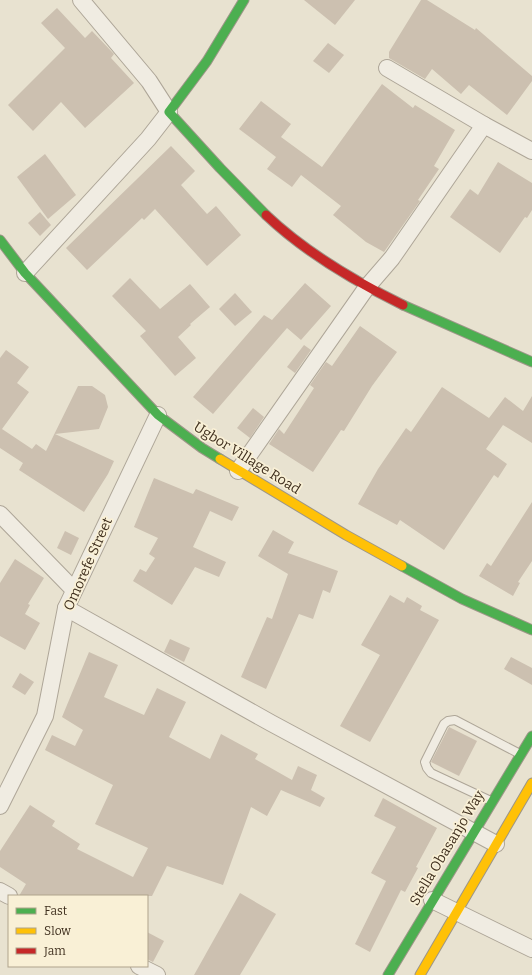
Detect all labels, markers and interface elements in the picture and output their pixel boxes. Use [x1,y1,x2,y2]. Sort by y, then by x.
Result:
street label: Ugbor Village Road [190,418,304,498]
street label: Omorefe Street [60,515,116,613]
street label: Stella Obasanjo Way [406,787,488,908]
legend [8,895,148,967]
text: Fast [44,904,68,918]
text: Slow [44,924,71,938]
text: Jam [43,944,66,958]

